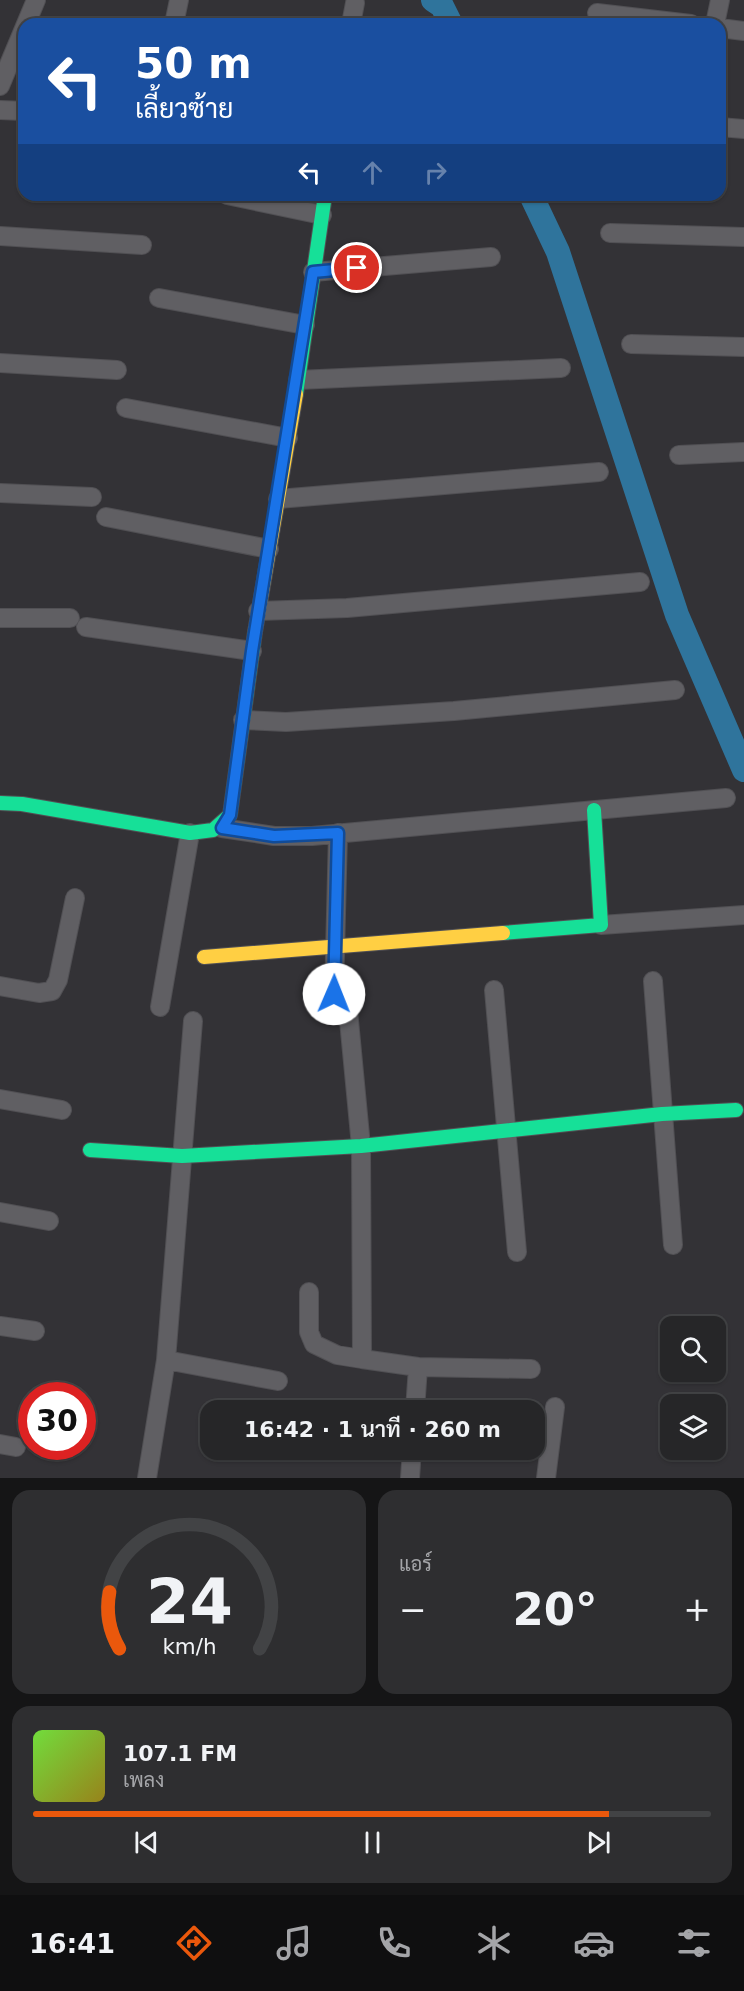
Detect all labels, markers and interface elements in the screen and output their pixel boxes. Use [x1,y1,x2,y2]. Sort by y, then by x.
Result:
text: 50 m [135,39,252,88]
icon: left [36,42,114,120]
text: เลี้ยวซ้าย [135,93,233,124]
icon: left [293,156,326,189]
icon: ahead [356,156,389,189]
icon: right [419,156,452,189]
pin [331,242,382,293]
icon: arrive [340,251,373,284]
position arrow [302,962,366,1026]
map controls [660,1316,726,1460]
button: search [660,1316,726,1382]
speed limit sign: 30 [18,1382,96,1460]
button: layers [660,1394,726,1460]
text: 16:42 · 1 นาที · 260 m [244,1417,501,1442]
text: แอร์ [399,1552,432,1576]
text: 24 [146,1565,232,1638]
text: 20° [512,1583,598,1636]
text: − [399,1590,427,1629]
text: + [683,1590,711,1629]
text: km/h [162,1634,216,1659]
text: 107.1 FM [123,1741,237,1766]
text: เพลง [123,1768,164,1792]
icon: previous [130,1826,163,1859]
icon: pause [356,1826,389,1859]
icon: next [582,1826,615,1859]
icon: directions [173,1922,215,1964]
icon: music [273,1922,315,1964]
icon: phone [373,1922,415,1964]
icon: climate [473,1922,515,1964]
icon: car [573,1922,615,1964]
icon: filters [673,1922,715,1964]
text: 16:41 [29,1928,115,1959]

